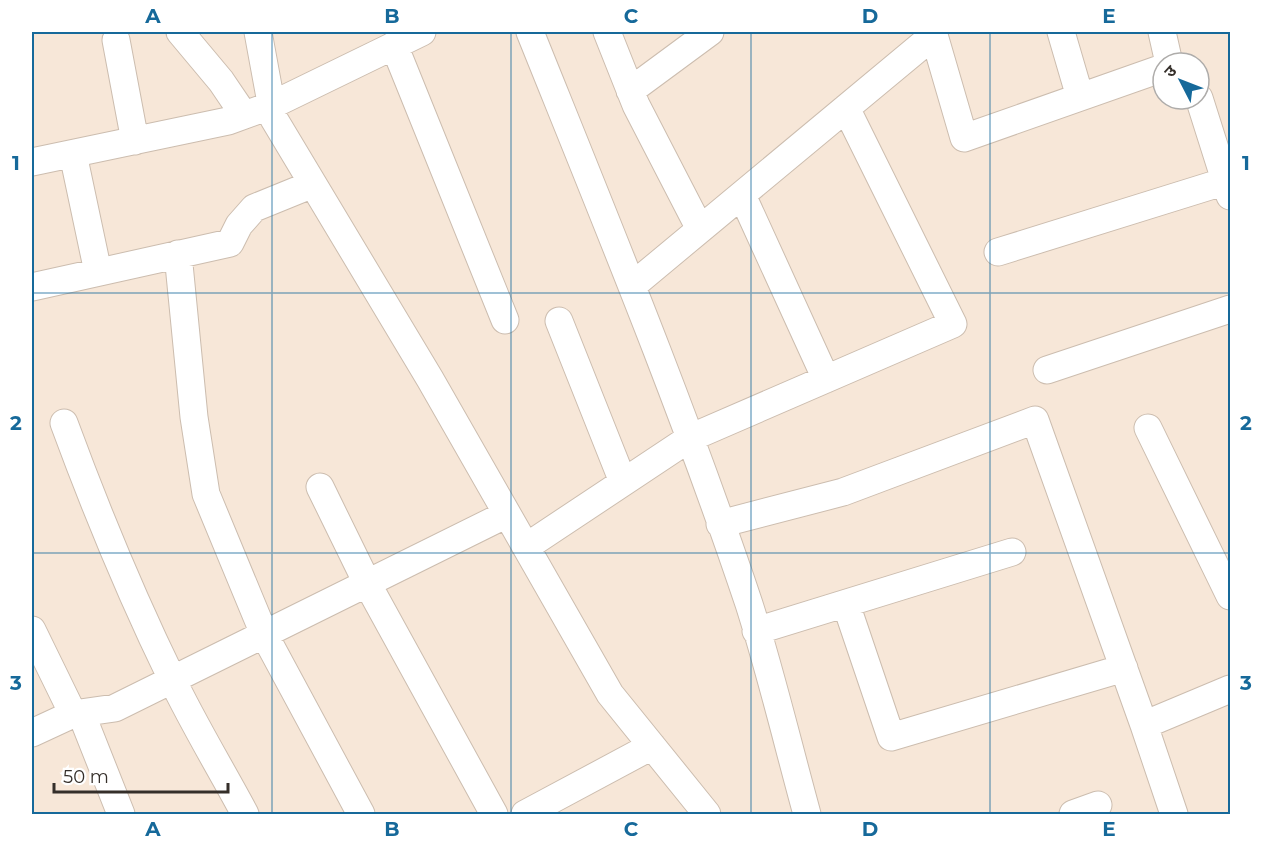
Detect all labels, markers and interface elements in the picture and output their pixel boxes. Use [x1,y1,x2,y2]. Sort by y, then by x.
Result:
text: A [144,4,161,28]
text: B [384,4,400,28]
text: C [624,4,639,28]
text: D [862,4,878,28]
text: E [1102,4,1116,28]
north arrow [1151,51,1211,111]
text: उ [1160,61,1181,81]
text: 1 [12,151,20,175]
text: 1 [1242,151,1250,175]
text: 2 [10,411,22,435]
text: 2 [1240,411,1252,435]
text: 3 [9,671,22,695]
text: 3 [1239,671,1252,695]
scale bar [54,756,228,794]
text: 50 m [63,766,109,788]
text: A [144,817,161,841]
text: B [384,817,400,841]
text: C [624,817,639,841]
text: D [862,817,878,841]
text: E [1102,817,1116,841]

